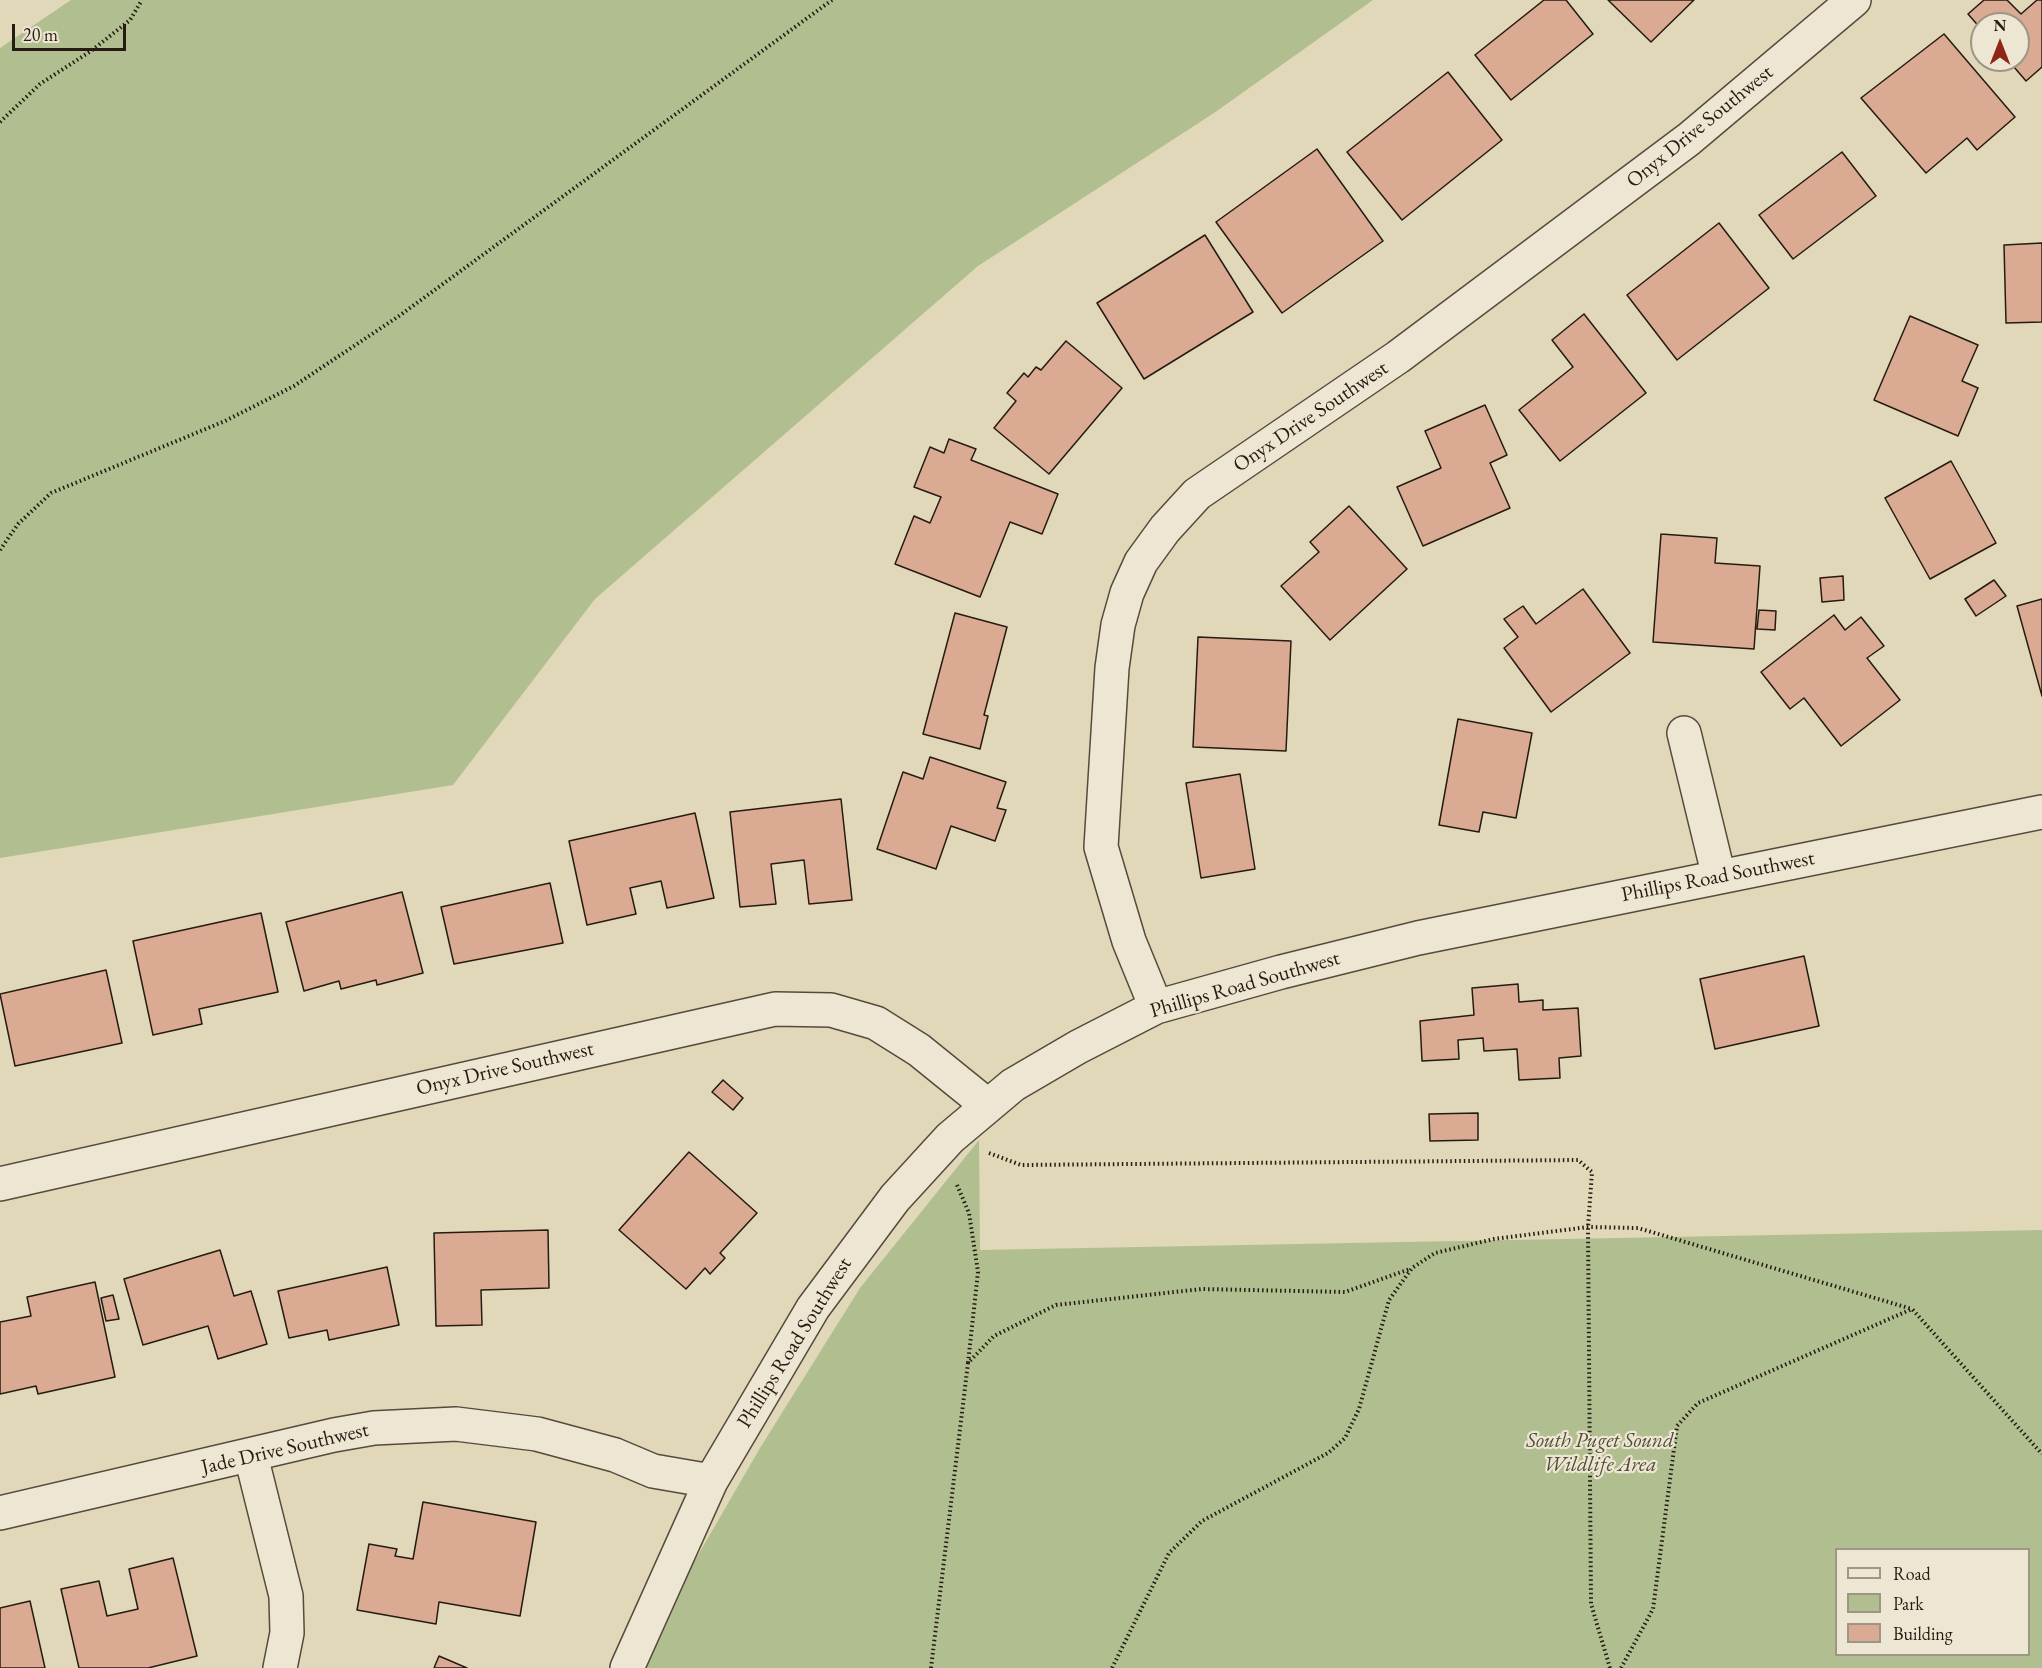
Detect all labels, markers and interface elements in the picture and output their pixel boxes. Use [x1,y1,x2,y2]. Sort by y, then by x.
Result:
scale bar [15,12,129,50]
north arrow [1970,12,2030,72]
text: N [1994,15,2006,36]
text: 20 m [23,23,58,46]
street label: Onyx Drive Southwest [1622,60,1778,194]
street label: Onyx Drive Southwest [1229,356,1393,478]
street label: Phillips Road Southwest [1619,846,1817,908]
street label: Phillips Road Southwest [1147,946,1343,1024]
street label: Onyx Drive Southwest [414,1036,596,1102]
street label: Phillips Road Southwest [732,1253,858,1433]
street label: Jade Drive Southwest [199,1417,371,1481]
park label: South Puget Sound Wildlife Area [1526,1428,1674,1478]
legend [1835,1548,2030,1656]
text: Road [1893,1562,1931,1585]
text: Park [1893,1592,1924,1615]
text: Building [1893,1622,1953,1645]

